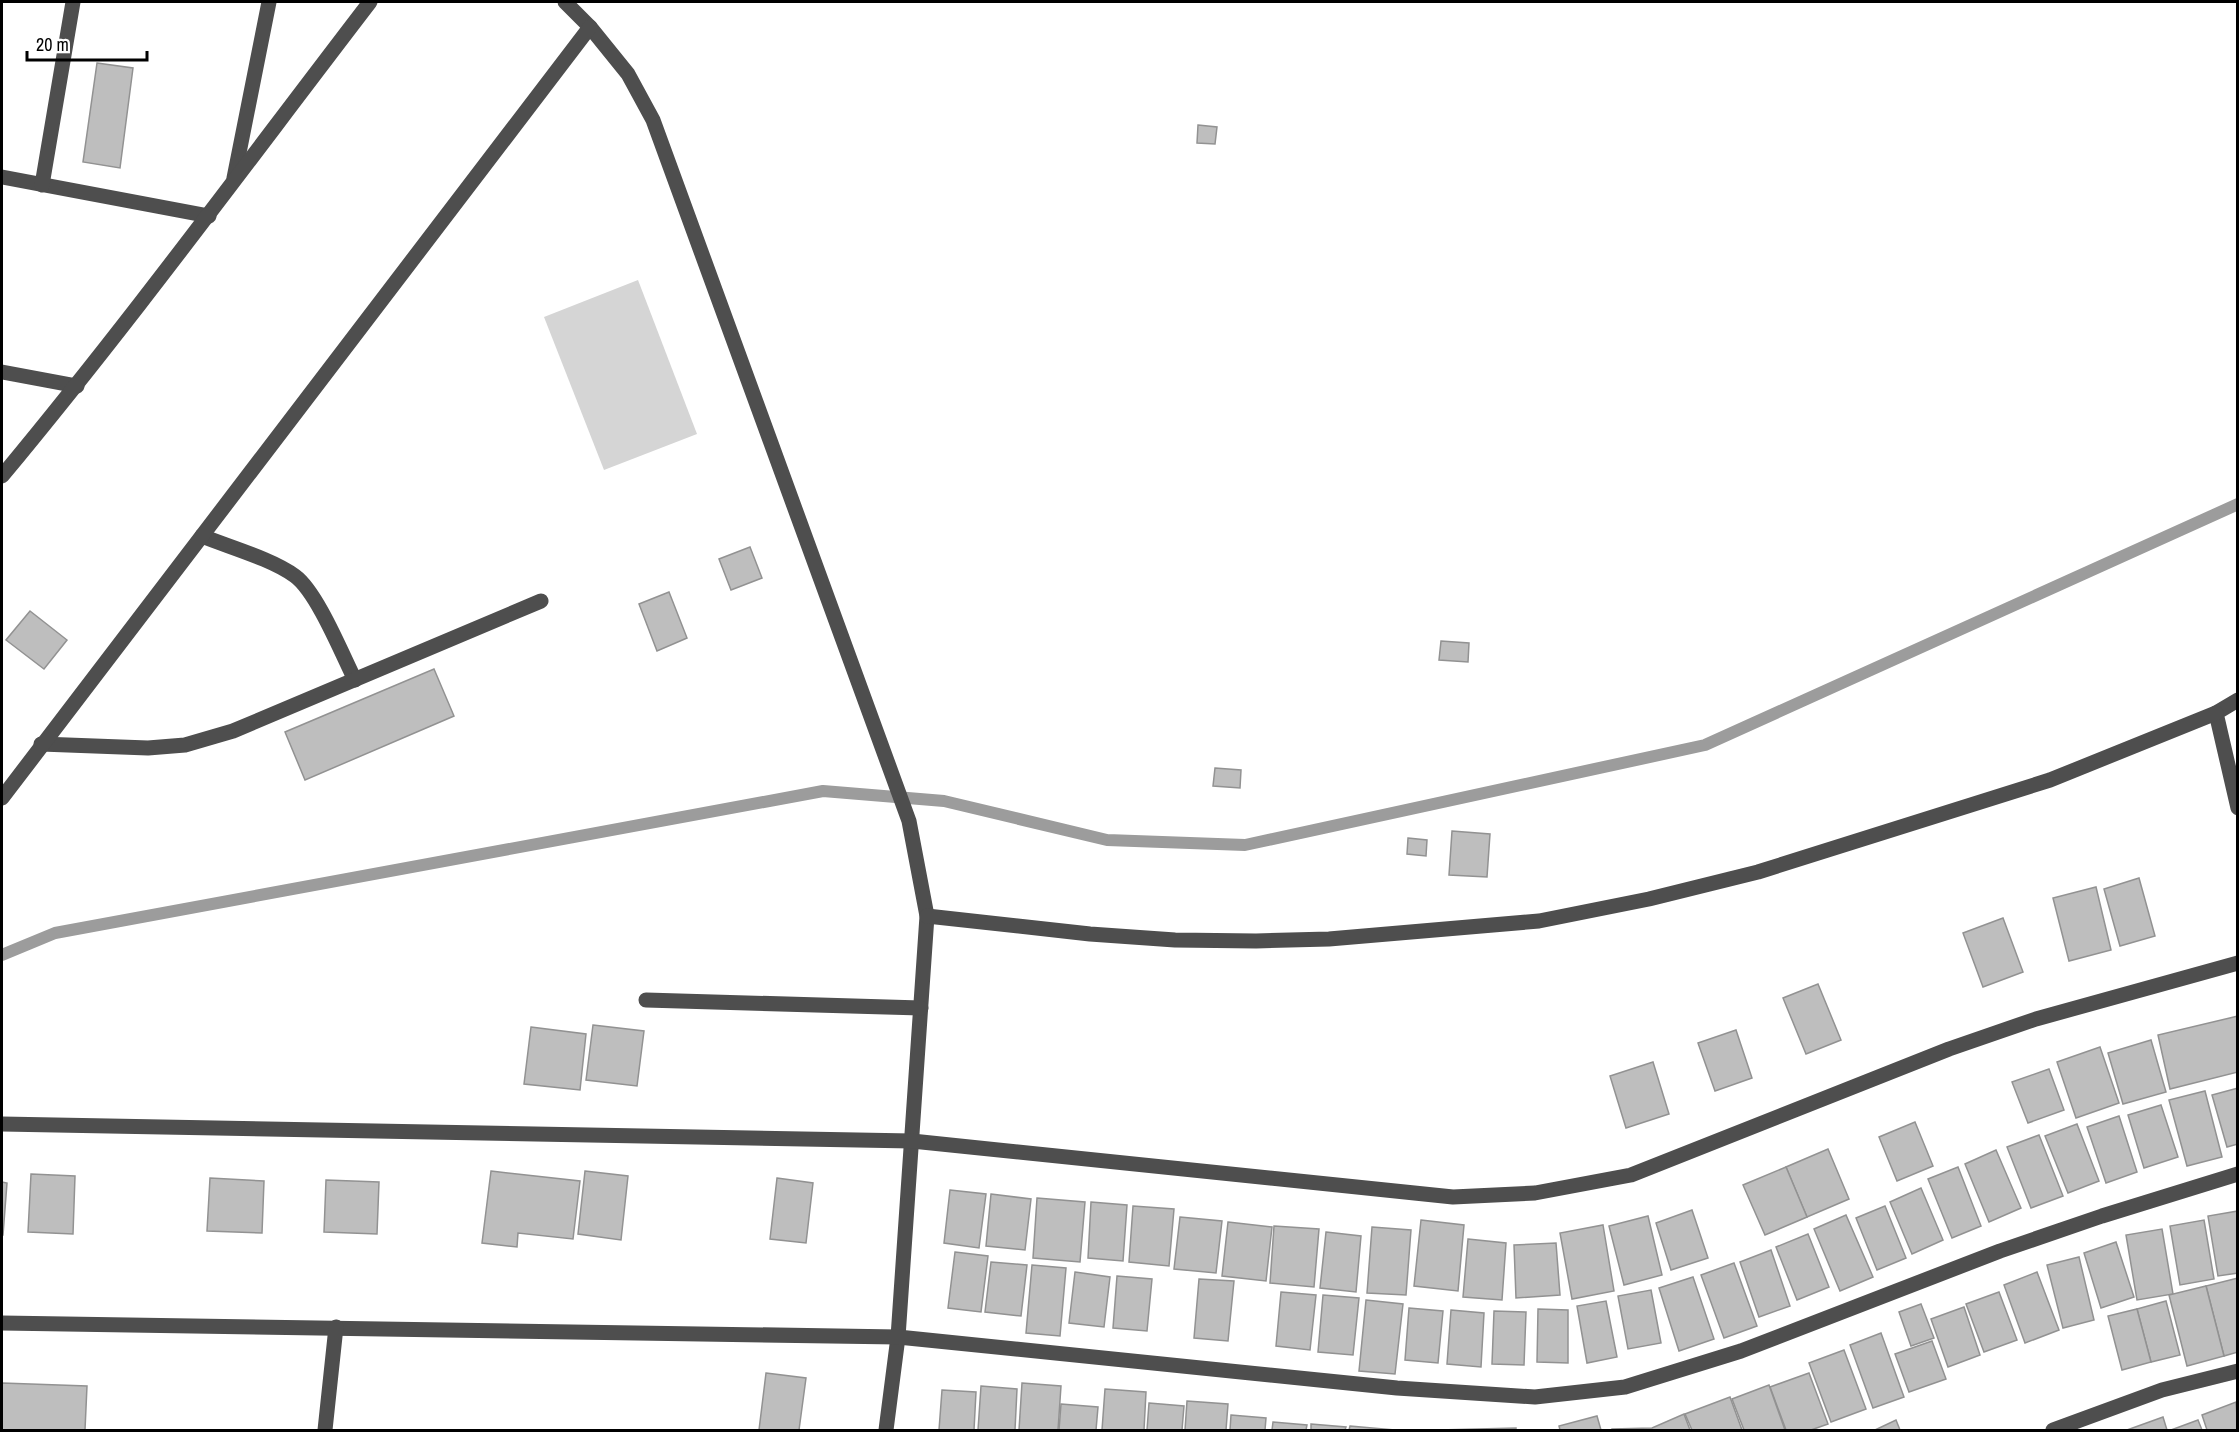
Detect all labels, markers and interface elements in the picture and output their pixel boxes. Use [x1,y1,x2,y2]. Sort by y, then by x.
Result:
scale bar [27,24,147,62]
text: 20 m [36,32,69,57]

